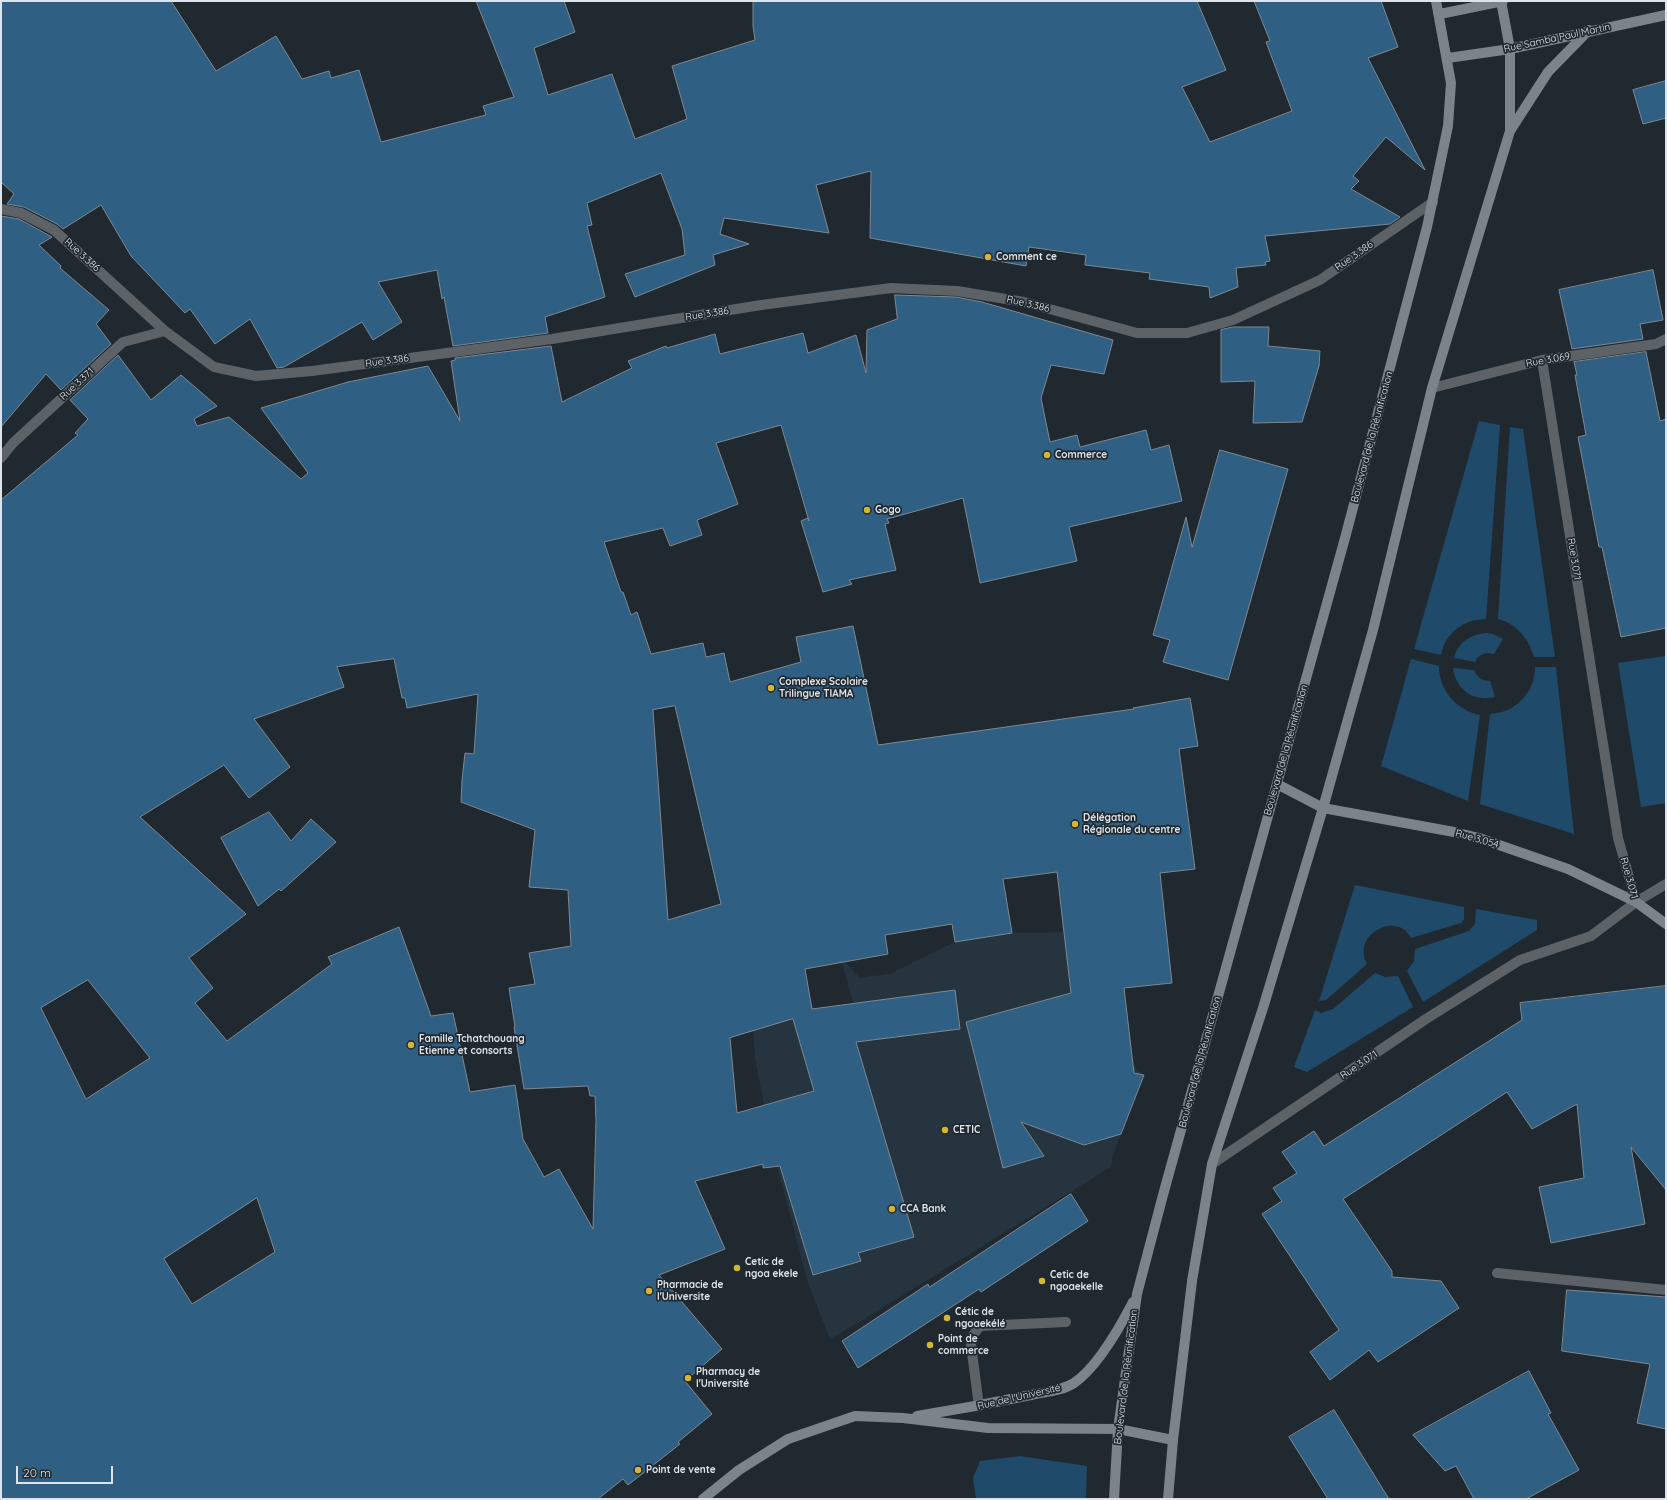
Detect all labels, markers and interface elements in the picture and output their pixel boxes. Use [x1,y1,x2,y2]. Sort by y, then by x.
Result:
street label: Rue Samba Paul Martin [1503,21,1611,55]
street label: Rue 3.386 [62,236,102,274]
street label: Rue 3.386 [1333,239,1375,273]
place label: Comment ce [996,251,1057,263]
marker: Comment ce [983,252,993,262]
street label: Rue 3.386 [1005,293,1051,315]
street label: Rue 3.386 [684,305,730,323]
street label: Rue 3.069 [1525,350,1571,370]
street label: Rue 3.386 [365,352,409,370]
street label: Rue 3.371 [57,365,97,403]
street label: Boulevard de la Réunification [1349,370,1395,504]
place label: Commerce [1055,449,1107,461]
marker: Commerce [1042,450,1052,460]
place label: Gogo [875,504,901,516]
marker: Gogo [862,505,872,515]
street label: Rue 3.071 [1565,537,1583,581]
place label: Complexe Scolaire Trilingue TIAMA [779,676,868,700]
marker: Complexe Scolaire Trilingue TIAMA [766,683,776,693]
street label: Boulevard de la Réunification [1262,683,1310,817]
place label: Délégation Régionale du centre [1083,812,1180,836]
marker: Délégation Régionale du centre [1070,819,1080,829]
street label: Rue 3.054 [1454,827,1500,851]
street label: Rue 3.071 [1618,856,1640,900]
street label: Boulevard de la Réunification [1177,995,1223,1129]
place label: Famille Tchatchouang Etienne et consorts [419,1033,525,1056]
marker: Famille Tchatchouang Etienne et consorts [406,1040,416,1050]
street label: Rue 3.071 [1338,1048,1380,1082]
place label: CETIC [953,1124,980,1136]
marker: CETIC [940,1125,950,1135]
place label: CCA Bank [900,1203,946,1215]
marker: CCA Bank [887,1204,897,1214]
place label: Cetic de ngoa ekele [745,1256,798,1280]
marker: Cetic de ngoa ekele [732,1263,742,1273]
place label: Cetic de ngoaekelle [1050,1269,1103,1292]
marker: Cetic de ngoaekelle [1037,1276,1047,1286]
place label: Pharmacie de l'Universite [657,1279,723,1302]
marker: Pharmacie de l'Universite [644,1286,654,1296]
place label: Cétic de ngoaekélé [955,1306,1005,1330]
street label: Boulevard de la Réunification [1112,1309,1140,1445]
marker: Cétic de ngoaekélé [942,1313,952,1323]
place label: Point de commerce [938,1333,989,1356]
marker: Point de commerce [925,1340,935,1350]
place label: Pharmacy de l'Université [696,1366,760,1390]
marker: Pharmacy de l'Université [683,1373,693,1383]
street label: Rue de l'Université [976,1382,1062,1412]
scale bar [18,1458,115,1484]
place label: Point de vente [646,1464,716,1476]
text: 20 m [23,1465,51,1480]
marker: Point de vente [633,1465,643,1475]

